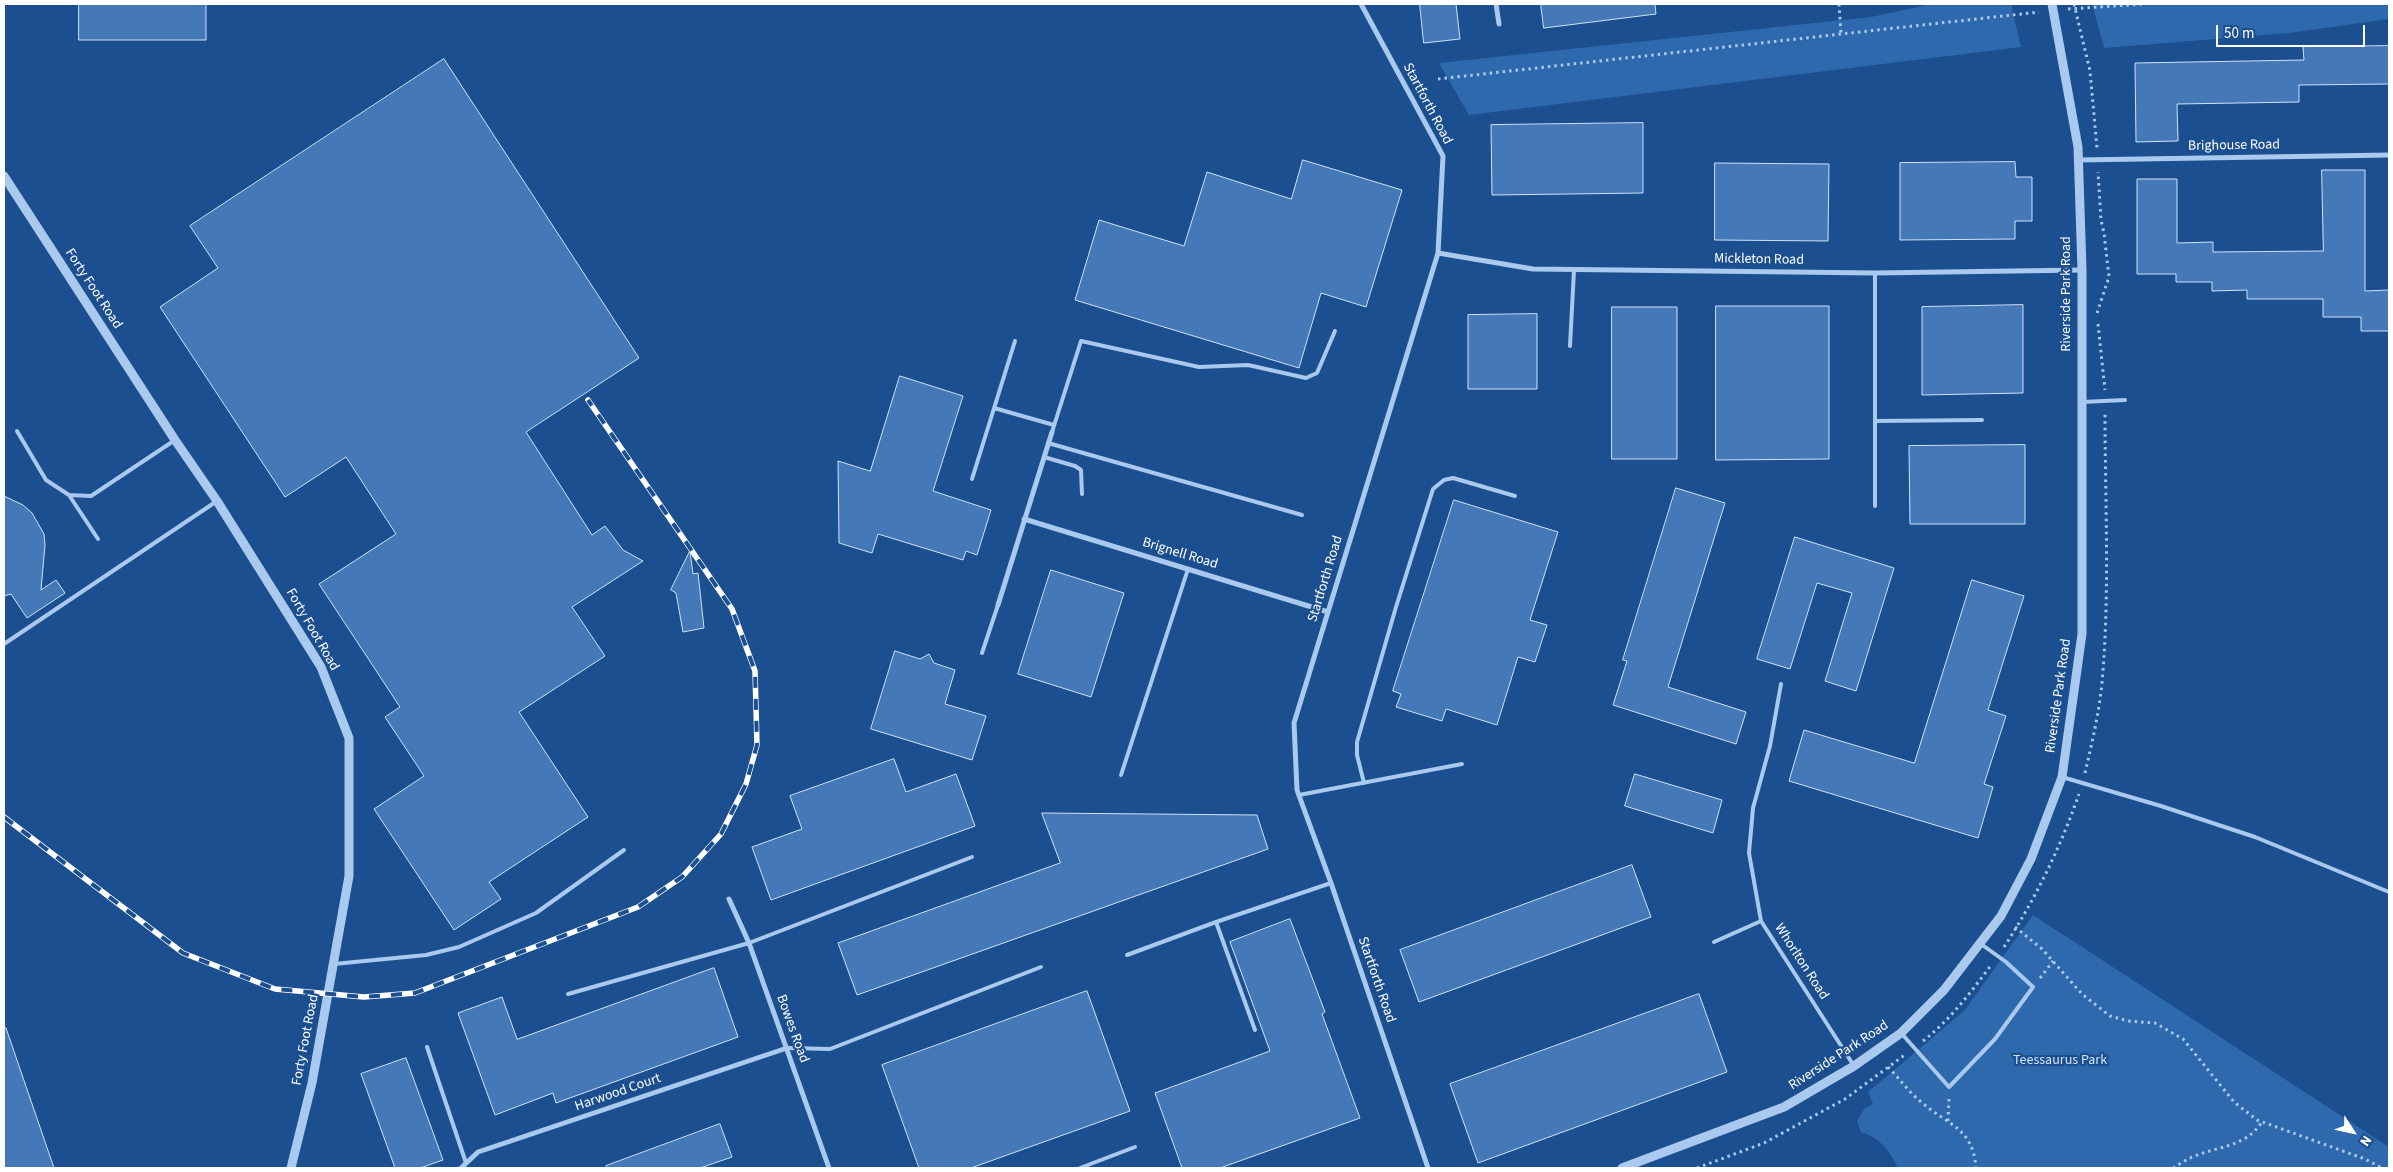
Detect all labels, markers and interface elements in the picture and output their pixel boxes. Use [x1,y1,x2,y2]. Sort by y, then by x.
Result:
scale bar [2218,15,2367,47]
text: 50 m [2224,23,2254,44]
street label: Startforth Road [1399,60,1455,148]
street label: Brighouse Road [2188,137,2280,155]
street label: Riverside Park Road [2059,236,2075,352]
street label: Forty Foot Road [61,246,125,332]
street label: Mickleton Road [1714,251,1804,269]
street label: Startforth Road [1305,534,1347,624]
street label: Brignell Road [1140,535,1220,573]
street label: Forty Foot Road [282,586,342,674]
street label: Riverside Park Road [2043,638,2075,754]
street label: Whorlton Road [1770,921,1832,1003]
street label: Startforth Road [1353,935,1399,1025]
street label: Forty Foot Road [289,993,323,1087]
street label: Bowes Road [772,993,812,1065]
street label: Riverside Park Road [1786,1018,1892,1094]
park label: Teessaurus Park [2013,1053,2107,1069]
street label: Harwood Court [573,1070,663,1116]
north arrow [2328,1107,2378,1157]
text: N [2354,1131,2376,1150]

